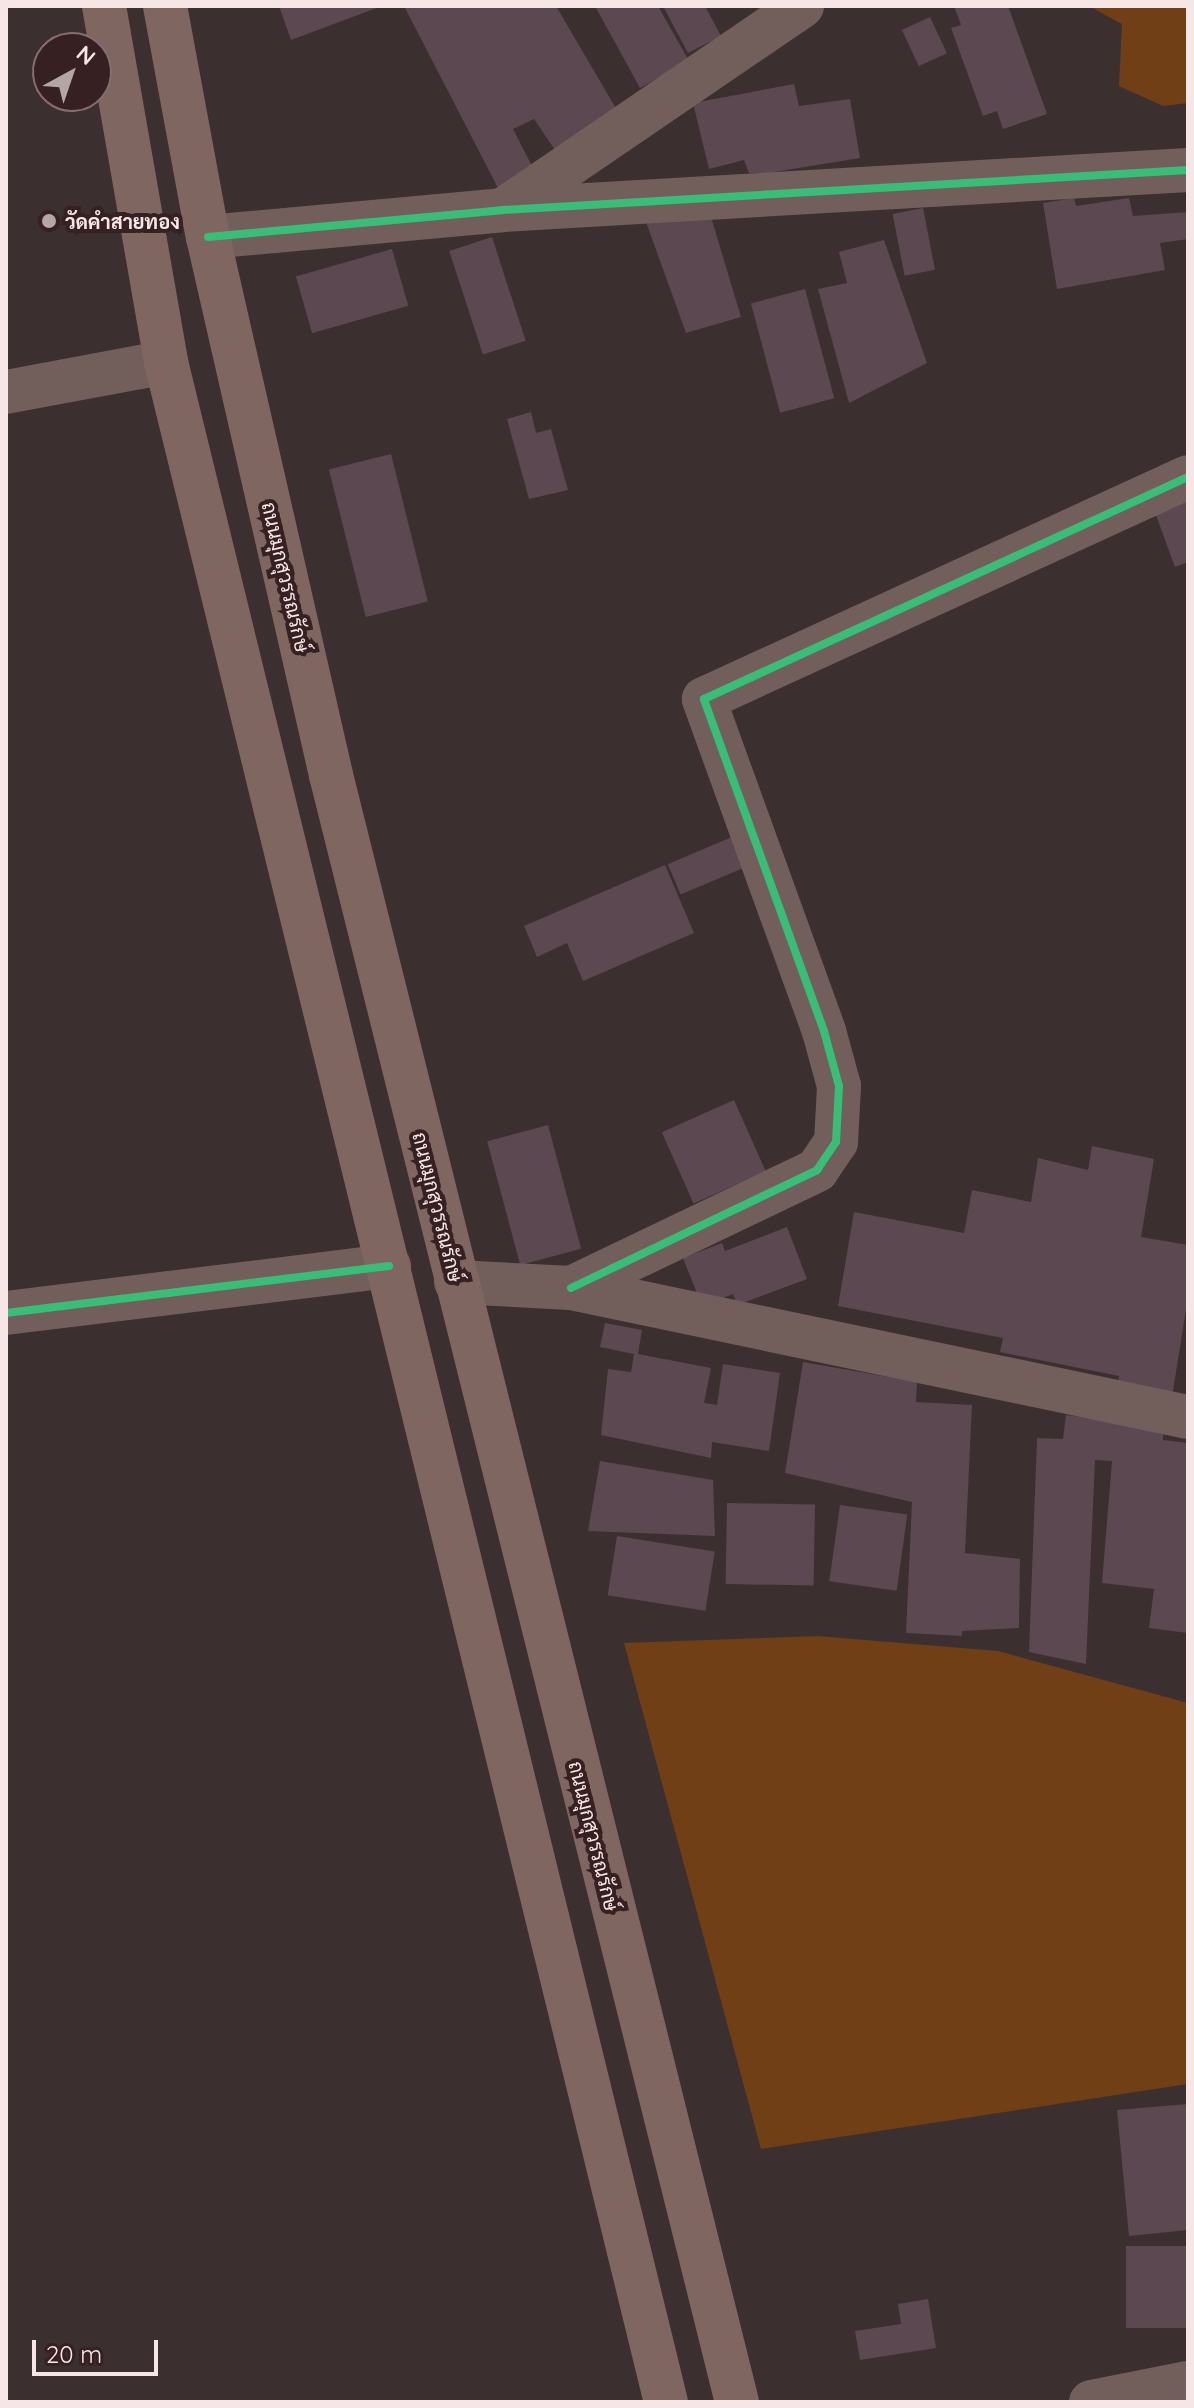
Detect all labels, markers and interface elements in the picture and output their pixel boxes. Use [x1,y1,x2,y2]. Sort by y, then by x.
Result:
north arrow [32,32,112,112]
text: N [71,39,101,71]
place label: วัดคำสายทอง [65,209,180,233]
marker: วัดคำสายทอง [40,212,58,230]
street label: ถนนมุกสุวรรณรักษ์ [257,500,315,654]
street label: ถนนมุกสุวรรณรักษ์ [408,1130,468,1284]
street label: ถนนมุกสุวรรณรักษ์ [564,1759,624,1913]
scale bar [36,2324,162,2374]
text: 20 m [46,2339,102,2369]

